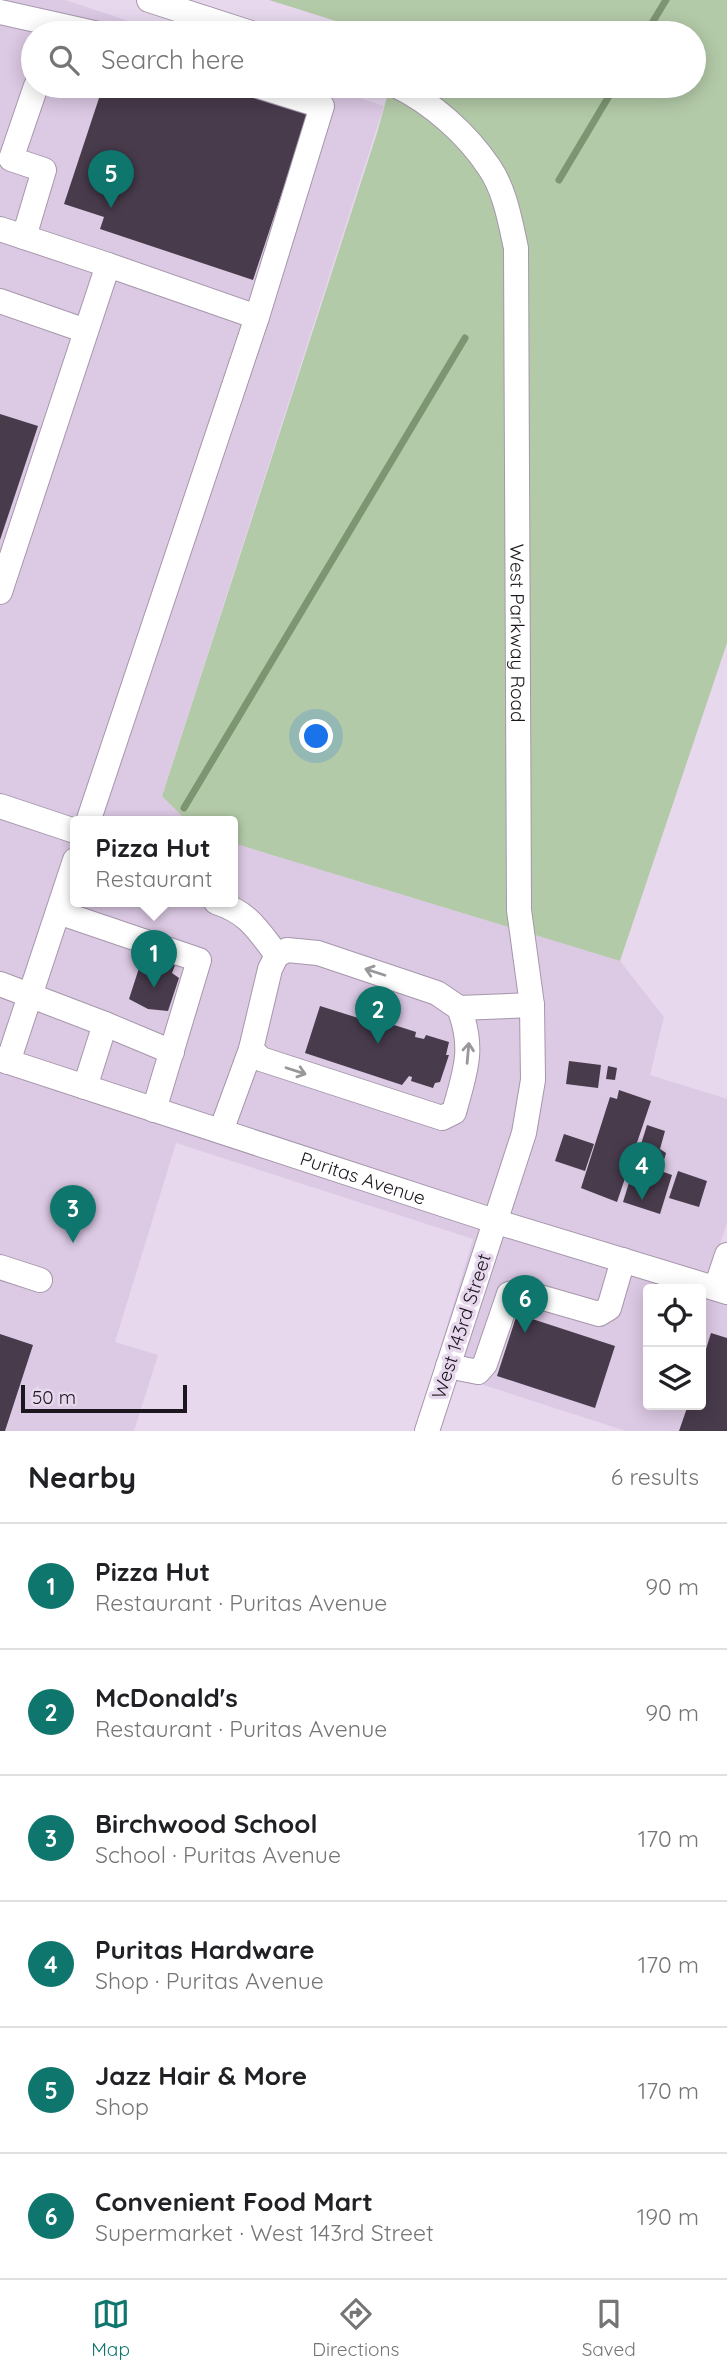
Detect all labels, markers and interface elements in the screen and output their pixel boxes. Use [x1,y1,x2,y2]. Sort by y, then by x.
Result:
search box [21,21,706,98]
icon: search [45,41,83,79]
text: Search here [101,43,245,76]
pin: 5 [88,150,134,208]
street label: West Parkway Road [505,544,530,723]
your location [299,719,333,753]
popup [70,816,238,907]
text: Pizza Hut [95,831,211,864]
text: Restaurant [95,864,213,893]
pin: 1 [131,930,177,988]
one-way arrow [364,965,386,978]
pin: 2 [355,986,401,1044]
one-way arrow [462,1042,475,1065]
one-way arrow [285,1065,307,1078]
pin: 4 [619,1142,665,1200]
street label: Puritas Avenue [297,1146,429,1210]
pin: 3 [50,1185,96,1243]
street label: West 143rd Street [426,1250,496,1402]
pin: 6 [502,1275,548,1333]
map controls [643,1284,706,1410]
button: locate [643,1284,706,1347]
button: layers [643,1347,706,1410]
scale bar [21,1382,187,1414]
text: 50 m [32,1385,76,1409]
text: Nearby [28,1458,136,1496]
text: 6 results [611,1462,699,1491]
text: Pizza Hut [95,1555,210,1588]
text: 1 [47,1572,55,1601]
text: 90 m [645,1572,699,1601]
text: Restaurant · Puritas Avenue [95,1588,387,1617]
text: McDonald's [95,1681,238,1714]
text: 2 [44,1698,58,1727]
text: 90 m [645,1698,699,1727]
text: Restaurant · Puritas Avenue [95,1714,387,1743]
text: Birchwood School [95,1807,317,1840]
text: 3 [45,1824,57,1853]
text: 170 m [638,1824,699,1853]
text: School · Puritas Avenue [95,1840,341,1869]
text: Puritas Hardware [95,1933,315,1966]
text: 4 [44,1950,58,1979]
text: 170 m [638,1950,699,1979]
text: Shop · Puritas Avenue [95,1966,324,1995]
text: Jazz Hair & More [95,2059,307,2092]
text: 5 [44,2076,58,2105]
text: 170 m [638,2076,699,2105]
text: Shop [95,2092,149,2121]
text: Convenient Food Mart [95,2185,373,2218]
text: 6 [45,2202,57,2231]
text: 190 m [637,2202,699,2231]
text: Supermarket · West 143rd Street [95,2218,434,2247]
tab: Map [91,2295,130,2361]
tab: Directions [312,2295,399,2361]
tab: Saved [582,2295,636,2361]

